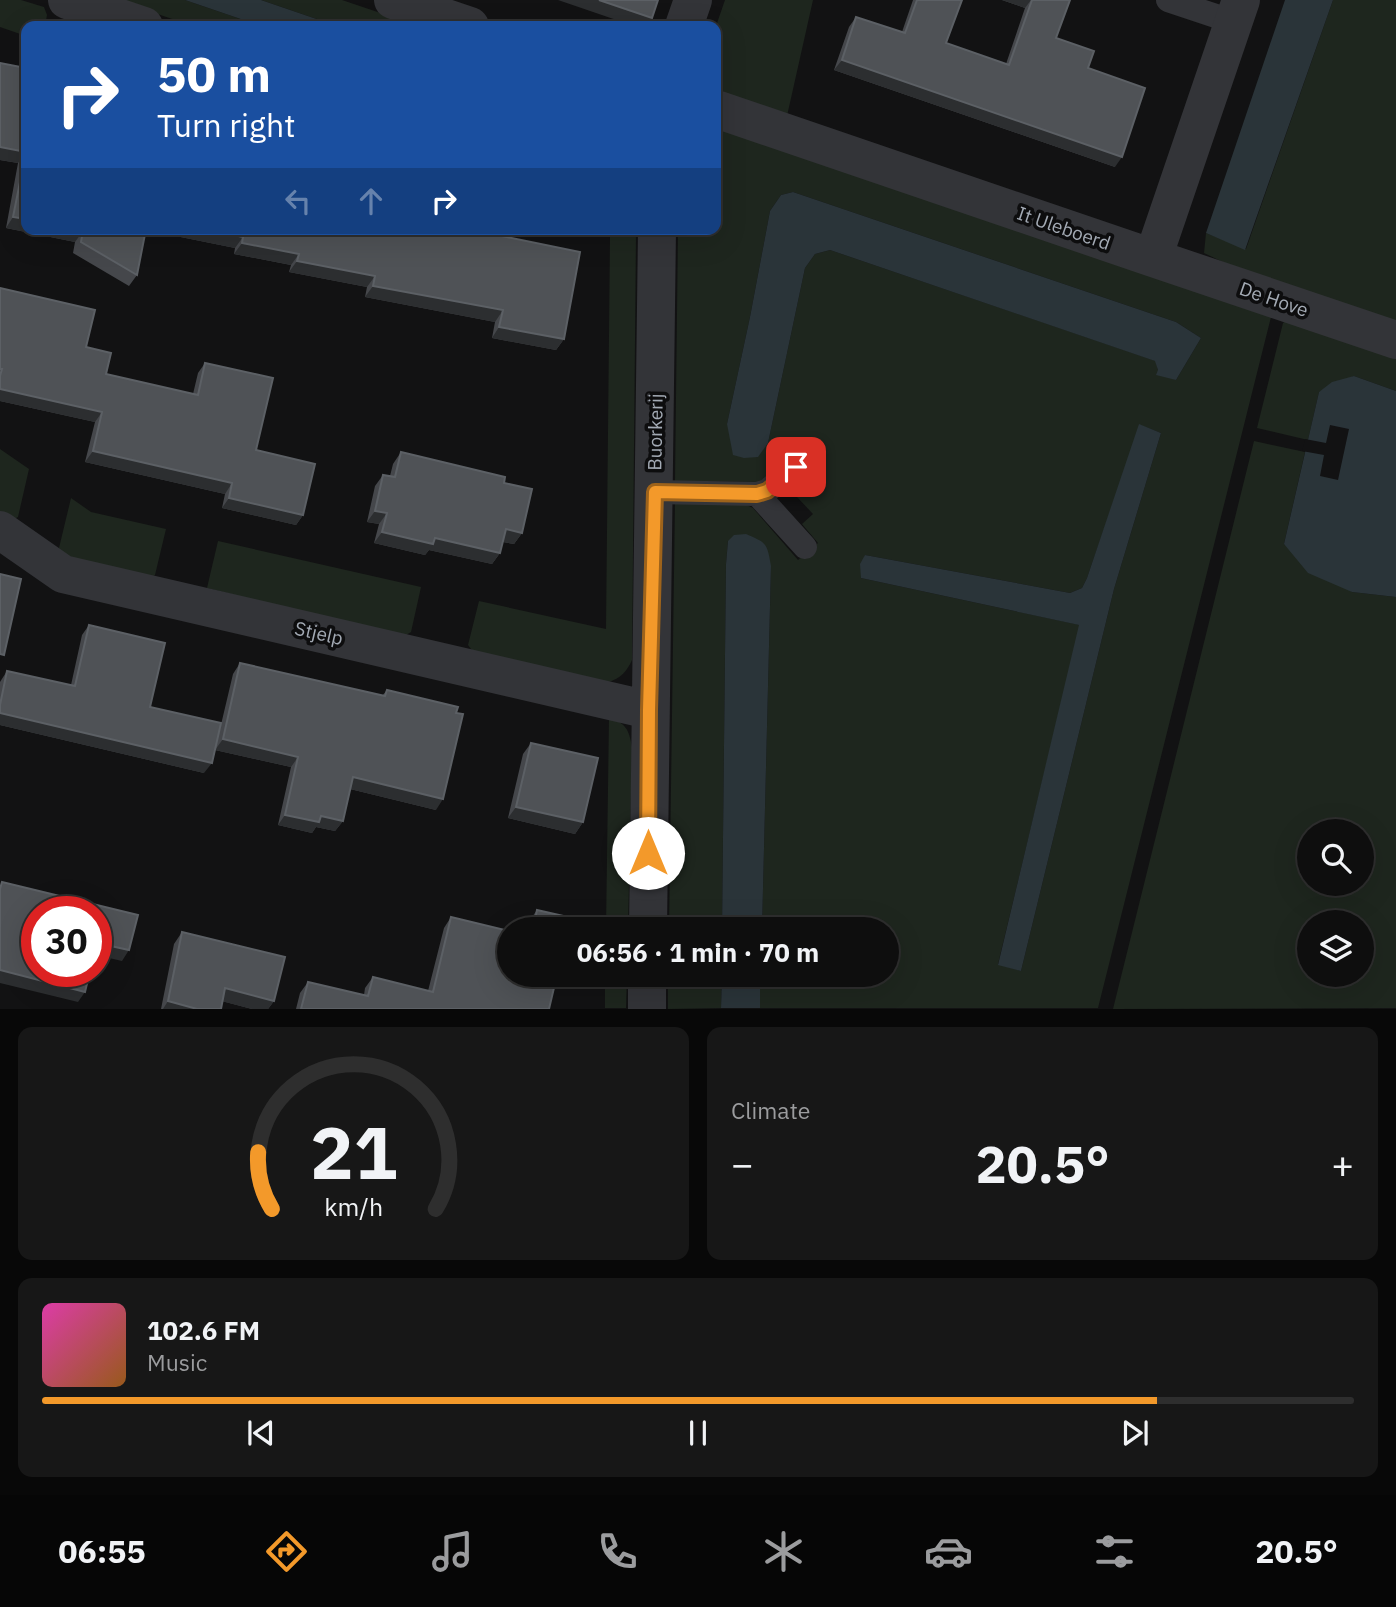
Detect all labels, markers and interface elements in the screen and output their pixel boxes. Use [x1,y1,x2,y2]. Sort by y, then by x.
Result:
text: 50 m [157,42,271,105]
icon: right [42,49,133,140]
text: Turn right [157,104,295,146]
icon: left [279,182,317,220]
icon: ahead [352,182,390,220]
icon: right [425,182,463,220]
street label: It Uleboerd [1014,201,1114,255]
street label: De Hove [1236,276,1312,322]
street label: Buorkerij [642,393,668,471]
pin [766,437,826,497]
icon: arrive [777,448,815,486]
street label: Stjelp [292,616,346,650]
position arrow [611,816,685,890]
map controls [1297,819,1374,987]
button: search [1297,819,1374,896]
speed limit sign: 30 [21,896,112,987]
button: layers [1297,910,1374,987]
text: 06:56 · 1 min · 70 m [577,935,819,969]
text: Climate [731,1095,810,1125]
text: 21 [310,1105,397,1200]
text: 20.5° [975,1130,1110,1197]
text: − [731,1139,754,1188]
text: + [1331,1139,1354,1188]
text: km/h [324,1190,383,1223]
text: 102.6 FM [147,1313,260,1347]
text: Music [147,1347,207,1377]
icon: previous [242,1414,280,1452]
icon: pause [679,1414,717,1452]
icon: next [1116,1414,1154,1452]
icon: directions [262,1527,311,1576]
icon: music [428,1527,477,1576]
icon: phone [593,1527,642,1576]
icon: climate [759,1527,808,1576]
icon: car [924,1527,973,1576]
icon: filters [1090,1527,1139,1576]
text: 06:55 [58,1530,146,1572]
text: 20.5° [1255,1530,1338,1572]

